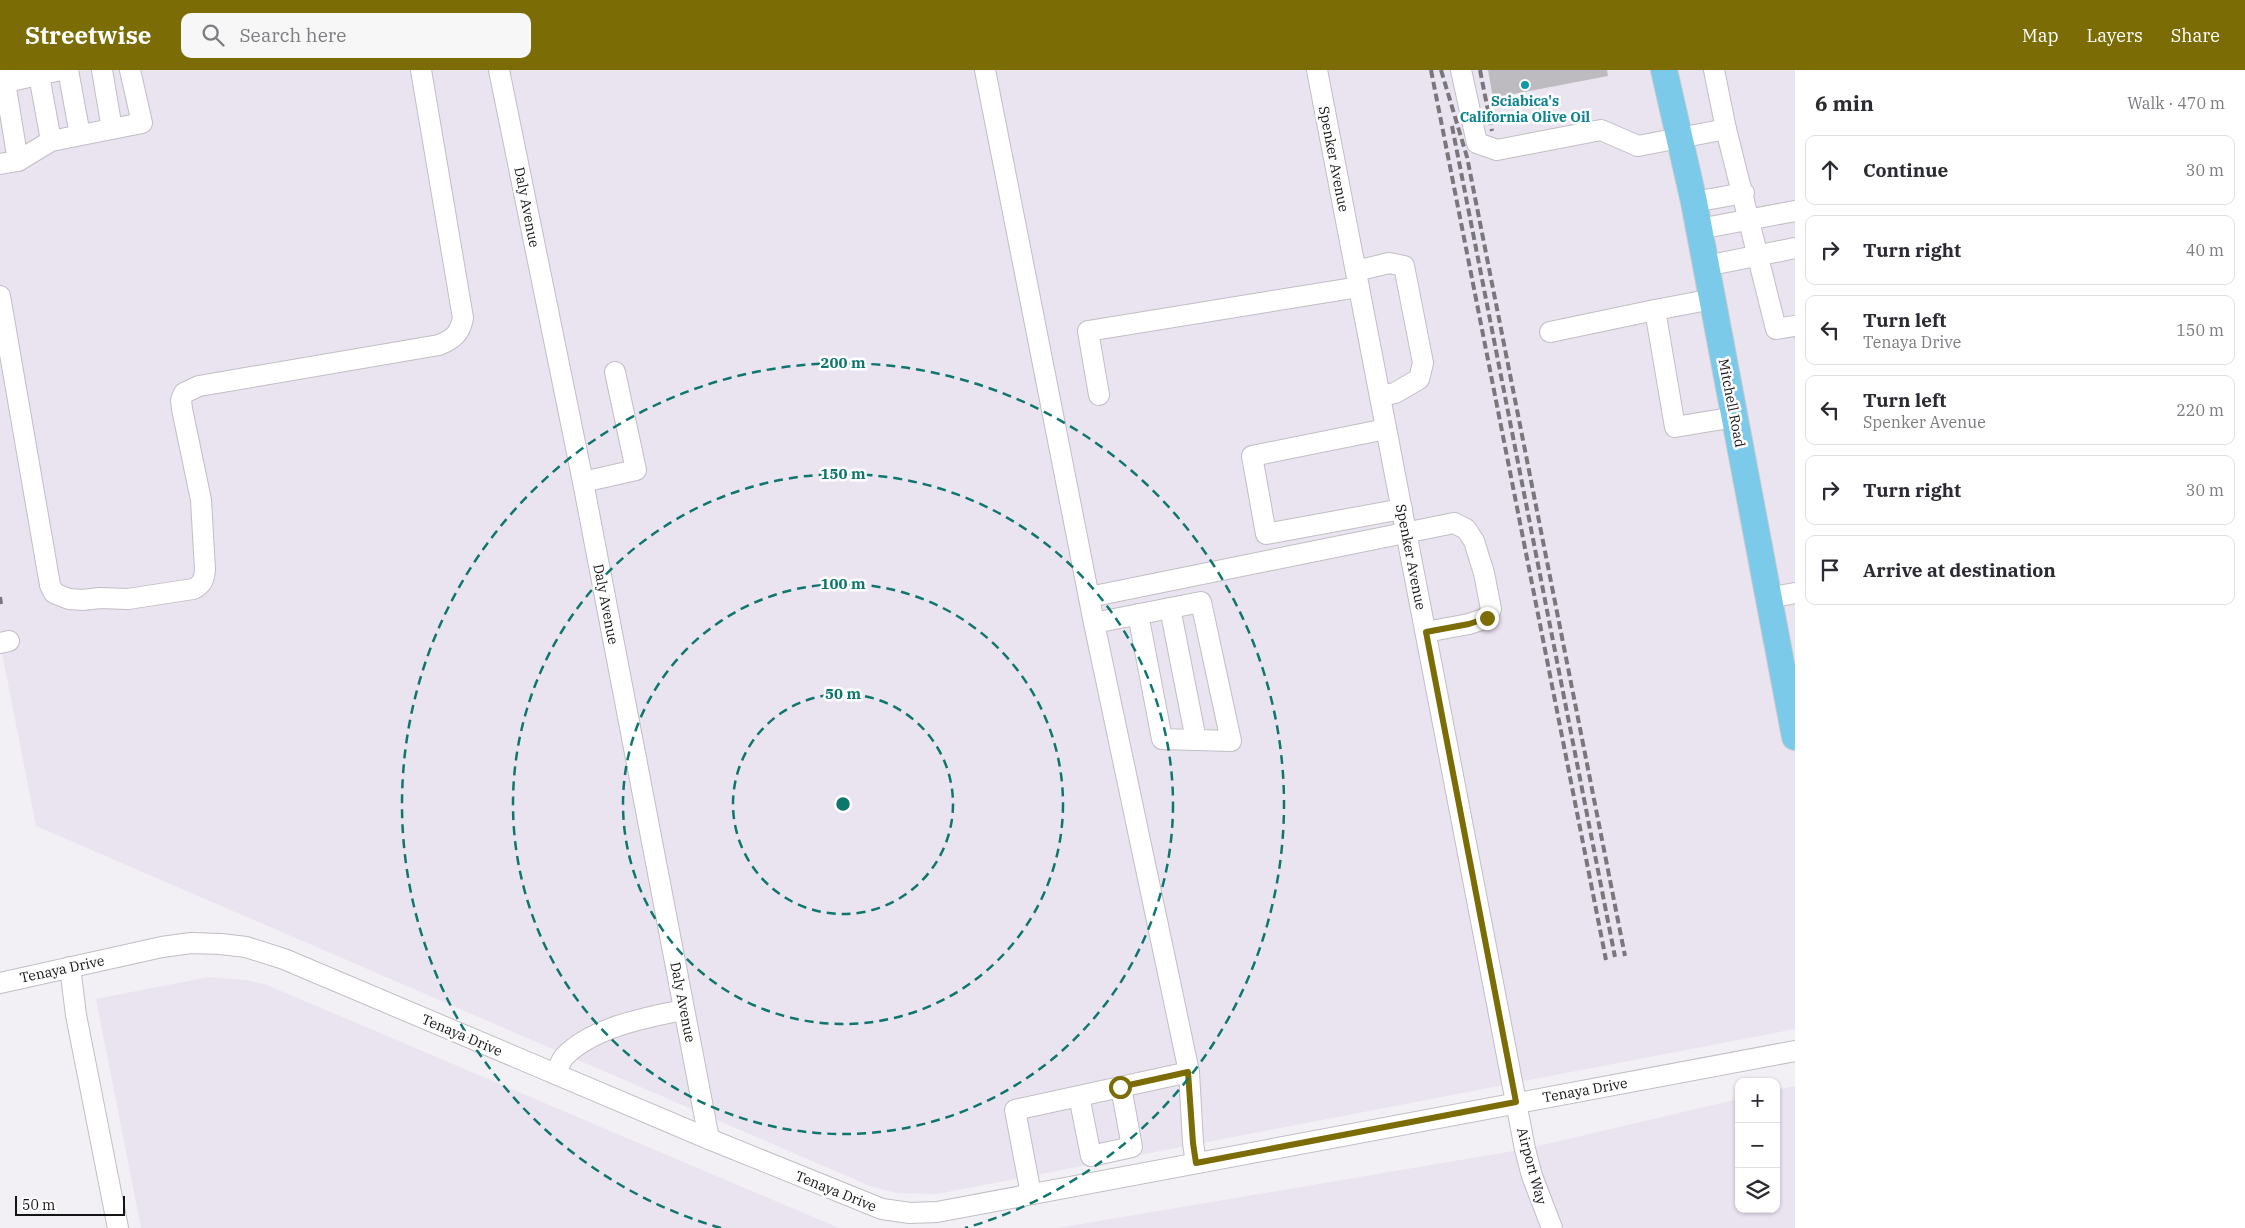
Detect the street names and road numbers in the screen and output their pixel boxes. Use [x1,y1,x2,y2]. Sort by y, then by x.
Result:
street label: Spenker Avenue [1315,105,1353,213]
street label: Daly Avenue [510,165,544,249]
street label: Mitchell Road [1715,357,1750,449]
street label: Spenker Avenue [1392,503,1430,611]
street label: Daly Avenue [589,562,623,646]
street label: Tenaya Drive [18,951,106,987]
street label: Daly Avenue [666,960,700,1044]
street label: Tenaya Drive [419,1010,505,1060]
street label: Tenaya Drive [1541,1074,1629,1106]
street label: Airport Way [1513,1125,1551,1207]
street label: Tenaya Drive [793,1167,879,1215]

